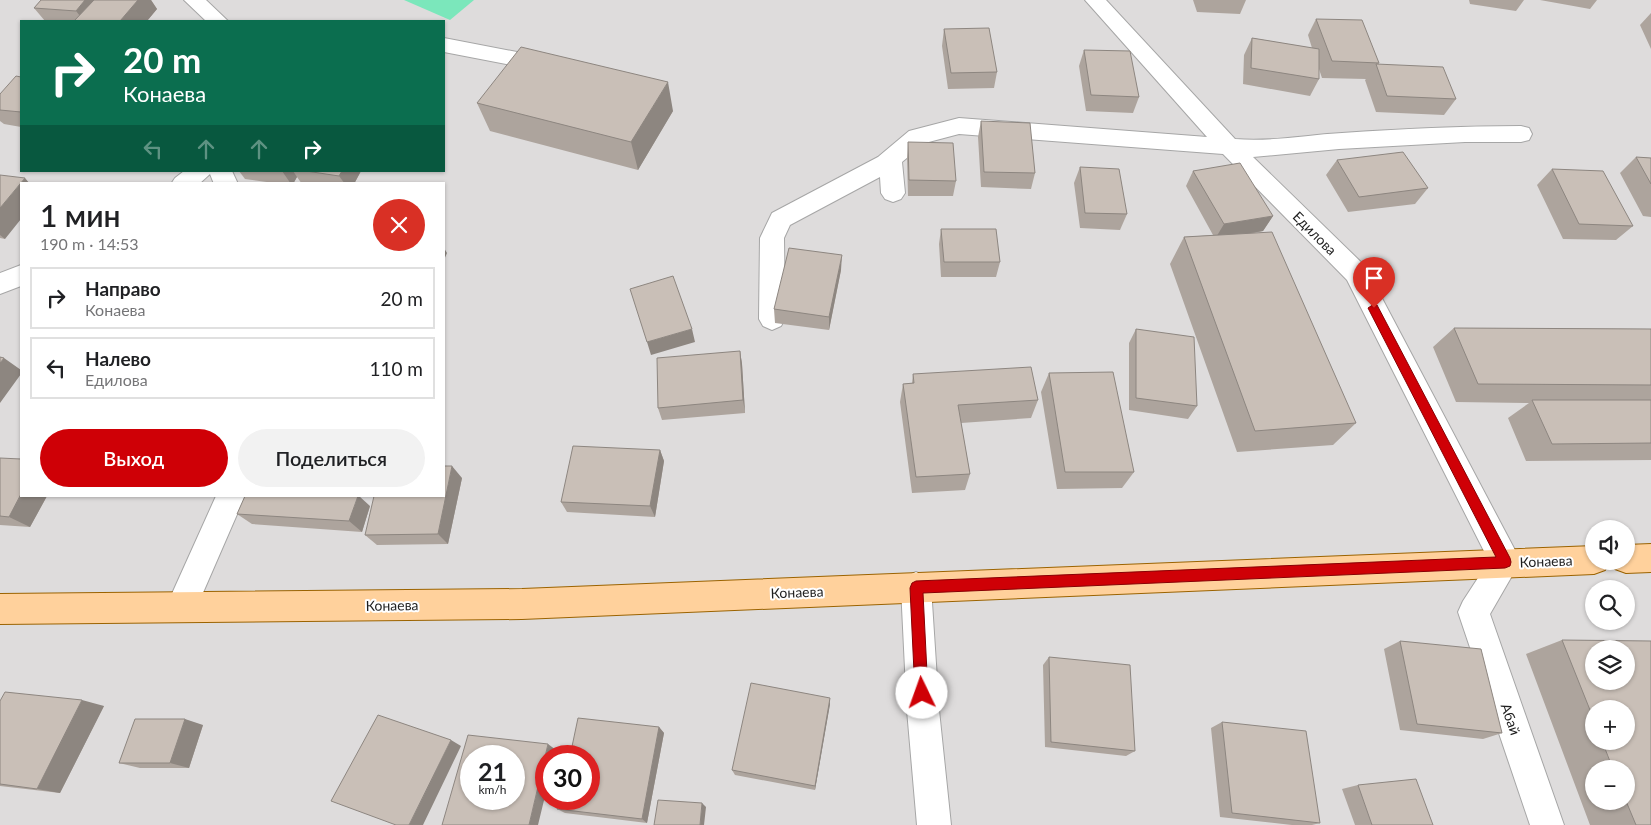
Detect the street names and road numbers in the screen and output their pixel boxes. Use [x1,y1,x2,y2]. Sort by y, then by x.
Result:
street label: Едилова [1290,208,1340,258]
street label: Конаева [1519,552,1573,570]
street label: Конаева [770,583,824,601]
street label: Конаева [365,596,419,614]
street label: Абай [1498,701,1524,737]

